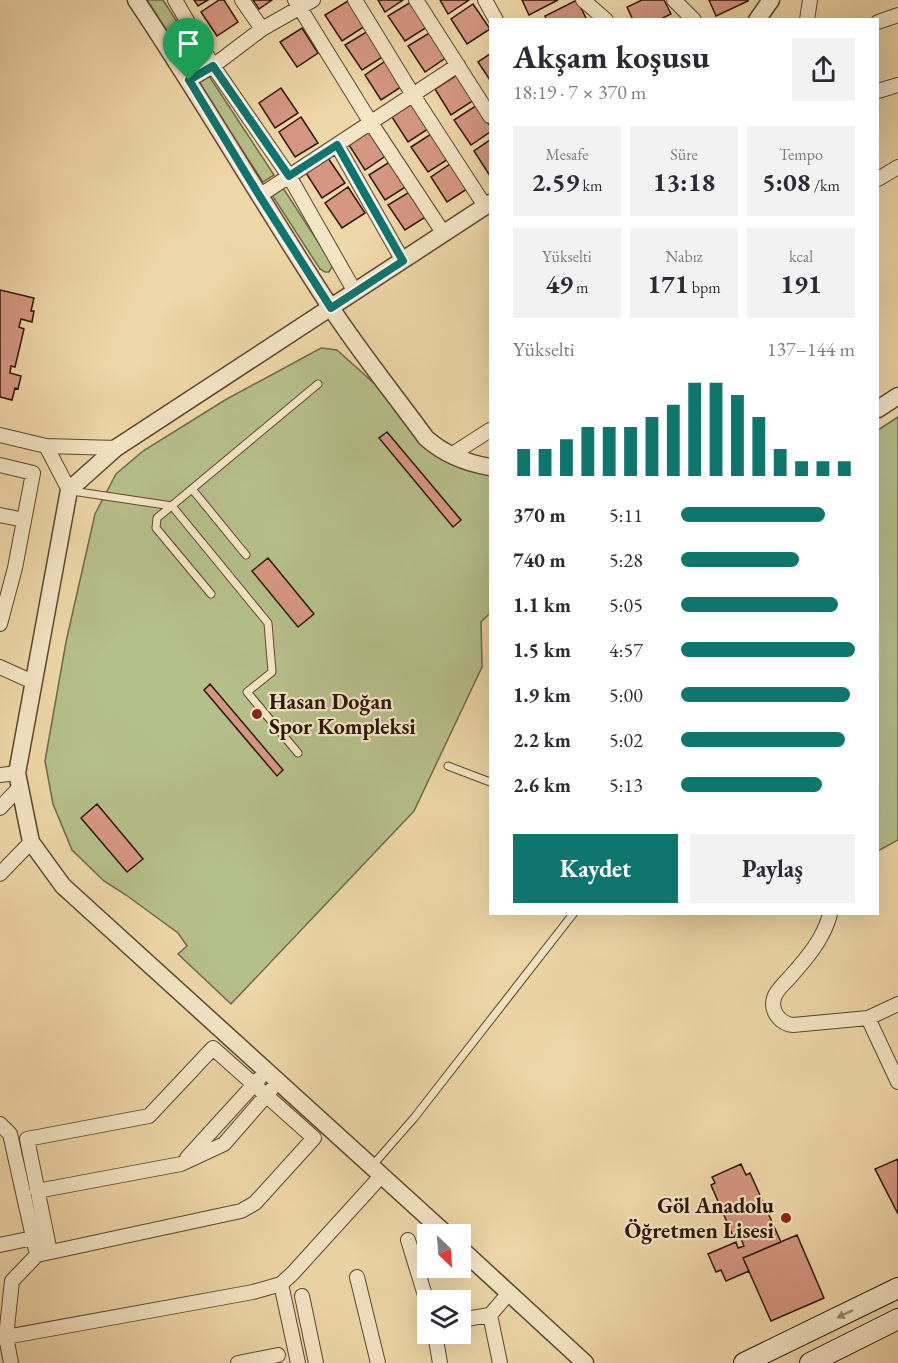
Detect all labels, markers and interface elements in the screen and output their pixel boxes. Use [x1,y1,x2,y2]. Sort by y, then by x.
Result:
pin [163,18,214,80]
icon: arrive [172,27,205,60]
text: Akşam koşusu [513,35,710,78]
button: share [792,38,855,101]
text: 18:19 · 7 × 370 m [513,79,646,105]
text: Mesafe [546,144,588,165]
text: Süre [670,144,698,165]
text: Tempo [779,144,823,165]
text: 2.59 [532,165,579,199]
text: 13:18 [653,165,715,199]
text: 5:08 [762,165,811,199]
text: km [579,175,602,196]
text: /km [811,175,840,196]
text: Yükselti [542,246,592,267]
text: Nabız [665,246,703,267]
text: kcal [789,246,813,267]
text: 49 [545,267,573,301]
text: 171 [647,267,689,301]
text: 191 [780,267,822,301]
text: m [573,277,589,298]
text: bpm [689,277,721,298]
text: Yükselti [513,336,575,362]
text: 137–144 m [767,336,855,362]
text: 370 m [513,502,566,528]
text: 5:11 [609,502,643,528]
text: 740 m [513,547,566,573]
text: 5:28 [609,547,643,573]
text: 1.1 km [513,592,571,618]
text: 5:05 [609,592,643,618]
text: 1.5 km [513,637,571,663]
text: 4:57 [609,637,643,663]
text: 1.9 km [513,682,571,708]
text: 5:00 [609,682,643,708]
place label: Hasan Doğan Spor Kompleksi [269,687,416,741]
marker: Hasan Doğan Spor Kompleksi [250,707,264,721]
text: 2.2 km [513,727,571,753]
text: 5:02 [609,727,643,753]
text: 2.6 km [513,772,571,798]
text: 5:13 [609,772,643,798]
button: Kaydet [513,834,678,903]
button: Paylaş [690,834,855,903]
place label: Göl Anadolu Öğretmen Lisesi [625,1191,775,1245]
marker: Göl Anadolu Öğretmen Lisesi [779,1211,793,1225]
north arrow [417,1224,471,1278]
map controls [417,1224,471,1344]
button: layers [417,1290,471,1344]
one-way arrow [837,1309,854,1318]

